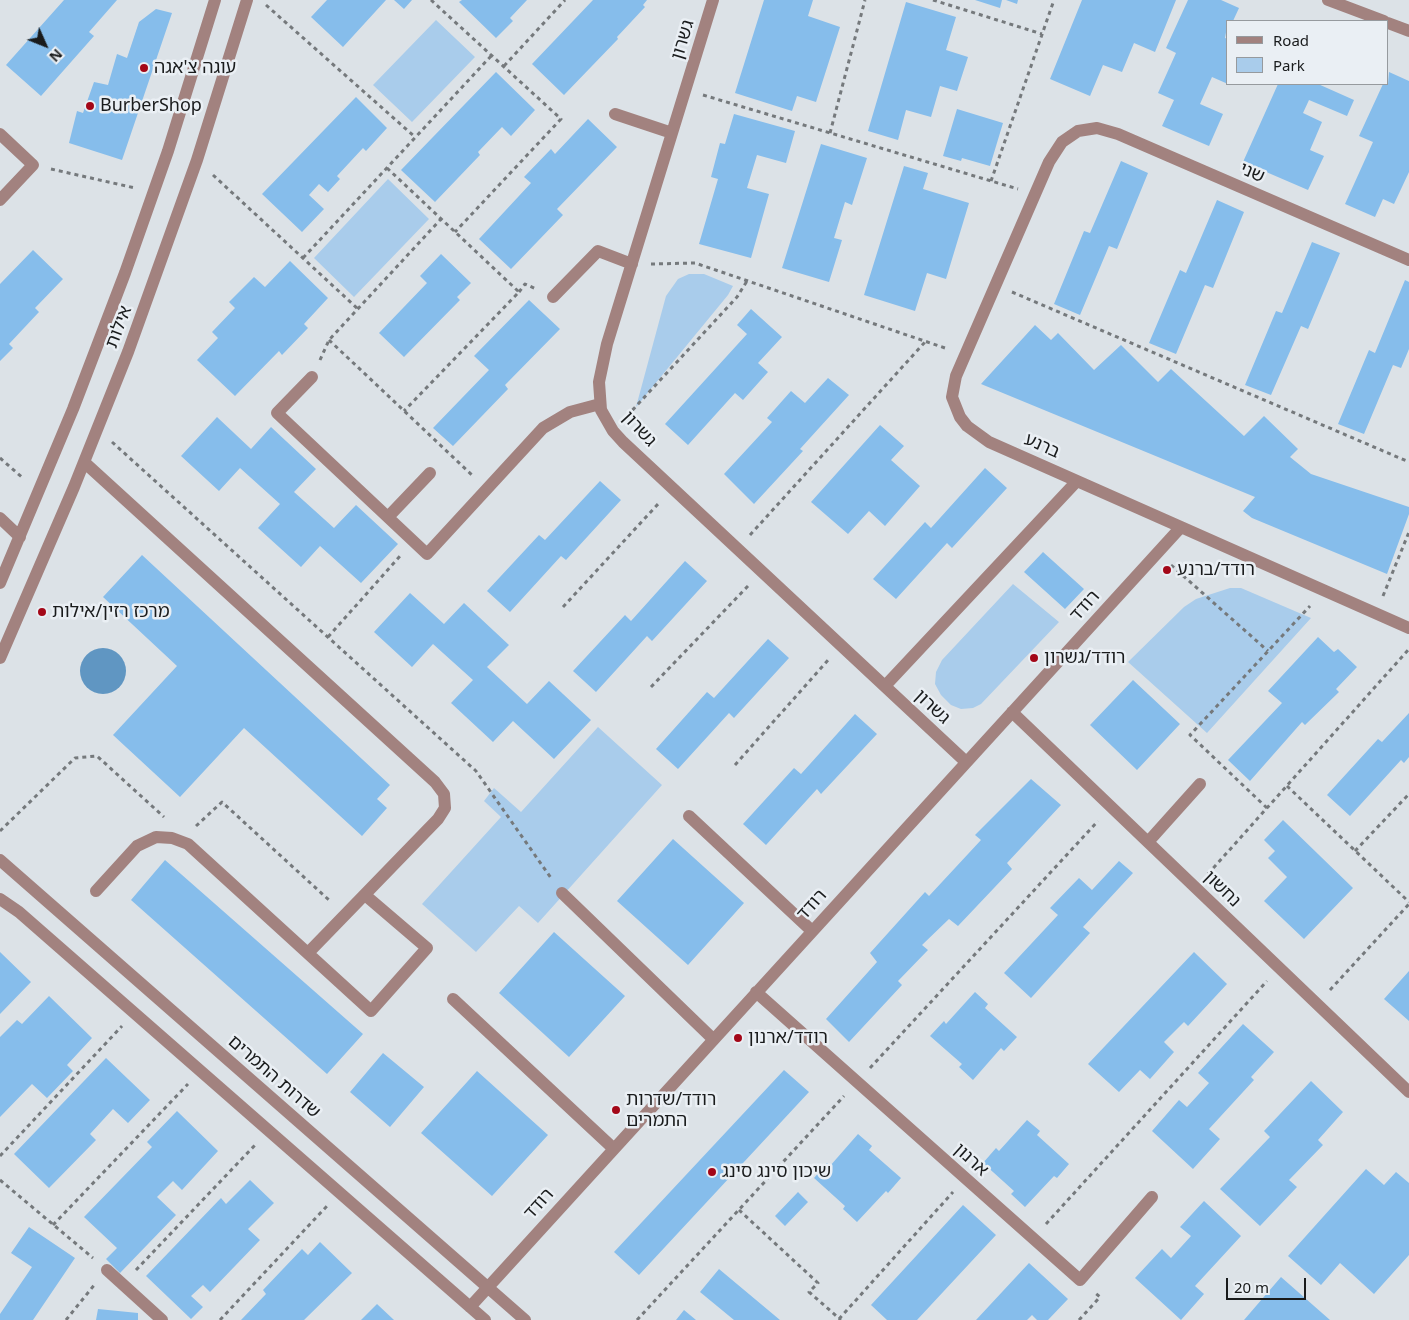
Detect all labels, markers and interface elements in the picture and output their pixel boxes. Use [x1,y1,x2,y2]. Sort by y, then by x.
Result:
street label: גשרון [667,17,699,63]
north arrow [20,20,70,70]
legend [1226,20,1389,85]
text: Road [1273,30,1309,50]
text: N [45,45,67,66]
text: Park [1273,55,1305,75]
place label: עוגה צ'אגה [154,57,236,79]
marker: עוגה צ'אגה [138,62,150,74]
place label: BurberShop [100,95,202,117]
marker: BurberShop [84,100,96,112]
street label: שני [1236,158,1268,188]
street label: אילות [101,303,137,351]
street label: גשרון [617,407,661,451]
street label: ברנע [1021,429,1063,463]
place label: רודד/ברנע [1177,559,1255,581]
marker: רודד/ברנע [1161,564,1173,576]
street label: רודד [1065,586,1105,626]
place label: מרכז רזין/אילות [52,601,170,623]
marker: מרכז רזין/אילות [36,606,48,618]
place label: רודד/גשרון [1044,647,1126,669]
marker: רודד/גשרון [1028,652,1040,664]
street label: גשרון [910,685,954,729]
street label: נחשון [1199,866,1245,912]
street label: רודד [792,885,832,925]
place label: רודד/ארנון [748,1027,828,1049]
street label: שדרות התמרים [223,1031,325,1123]
marker: רודד/ארנון [732,1032,744,1044]
place label: רודד/שדרות התמרים [626,1089,716,1132]
marker: רודד/שדרות התמרים [610,1104,622,1116]
street label: ארנון [949,1139,993,1181]
place label: שיכון סינג סינג [722,1161,831,1183]
marker: שיכון סינג סינג [706,1166,718,1178]
street label: רודד [519,1184,559,1224]
scale bar [1229,1268,1309,1300]
text: 20 m [1234,1277,1269,1297]

